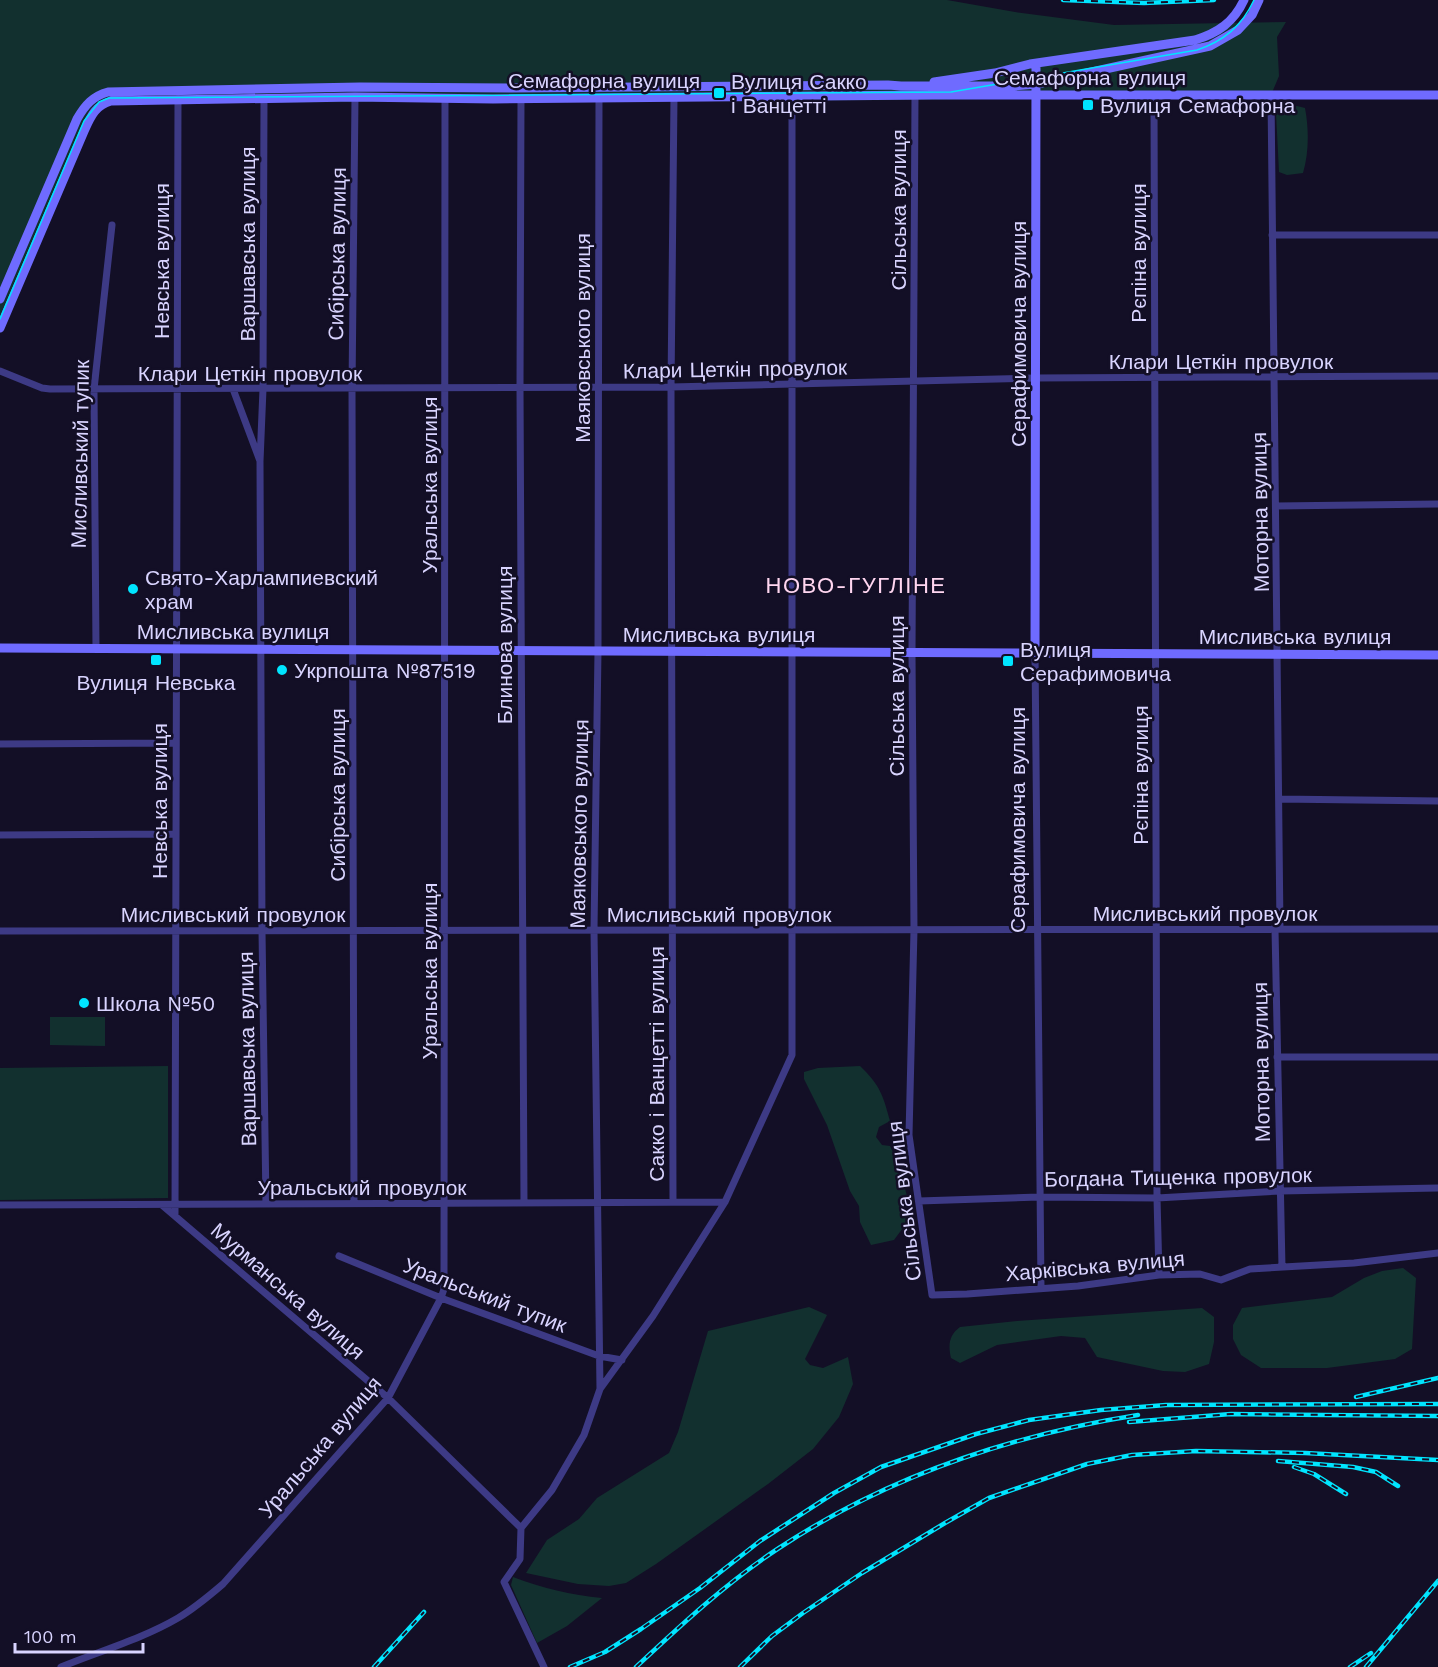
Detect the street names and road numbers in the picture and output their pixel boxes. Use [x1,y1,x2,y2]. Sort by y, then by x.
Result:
street label: Семафорна вулиця [994,65,1186,90]
street label: Семафорна вулиця [508,68,700,93]
street label: Сільська вулиця [886,129,911,291]
street label: Варшавська вулиця [235,147,260,341]
street label: Сибірська вулиця [323,167,351,341]
street label: Невська вулиця [149,183,174,339]
street label: Рєпіна вулиця [1126,183,1151,323]
street label: Серафимовича вулиця [1006,221,1031,447]
street label: Маяковського вулиця [570,233,595,443]
street label: Клари Цеткін провулок [1109,349,1334,374]
street label: Клари Цеткін провулок [623,355,848,383]
street label: Мисливський тупик [66,359,94,548]
street label: Клари Цеткін провулок [138,361,363,386]
street label: Уральська вулиця [417,397,442,574]
street label: Моторна вулиця [1246,432,1274,592]
street label: Блинова вулиця [492,566,517,724]
street label: Сільська вулиця [884,615,909,777]
street label: Мисливська вулиця [137,619,329,644]
street label: Мисливська вулиця [623,622,815,647]
street label: Мисливська вулиця [1199,624,1391,649]
street label: Рєпіна вулиця [1128,705,1153,845]
street label: Серафимовича вулиця [1005,707,1030,933]
street label: Сибірська вулиця [325,708,350,882]
street label: Маяковського вулиця [565,719,593,929]
street label: Невська вулиця [147,723,172,879]
street label: Уральська вулиця [417,883,442,1060]
street label: Мисливський провулок [1093,901,1318,926]
street label: Мисливський провулок [121,902,346,927]
street label: Мисливський провулок [607,902,832,927]
street label: Сакко і Ванцетті вулиця [644,946,669,1182]
street label: Варшавська вулиця [233,951,261,1147]
street label: Моторна вулиця [1247,982,1275,1142]
street label: Сільська вулиця [882,1120,926,1282]
street label: Богдана Тищенка провулок [1044,1162,1313,1192]
street label: Уральський провулок [257,1175,467,1200]
street label: Мурманська вулиця [206,1217,370,1365]
street label: Харківська вулиця [1004,1246,1186,1286]
street label: Уральський тупик [400,1252,571,1338]
street label: Уральська вулиця [254,1371,386,1523]

